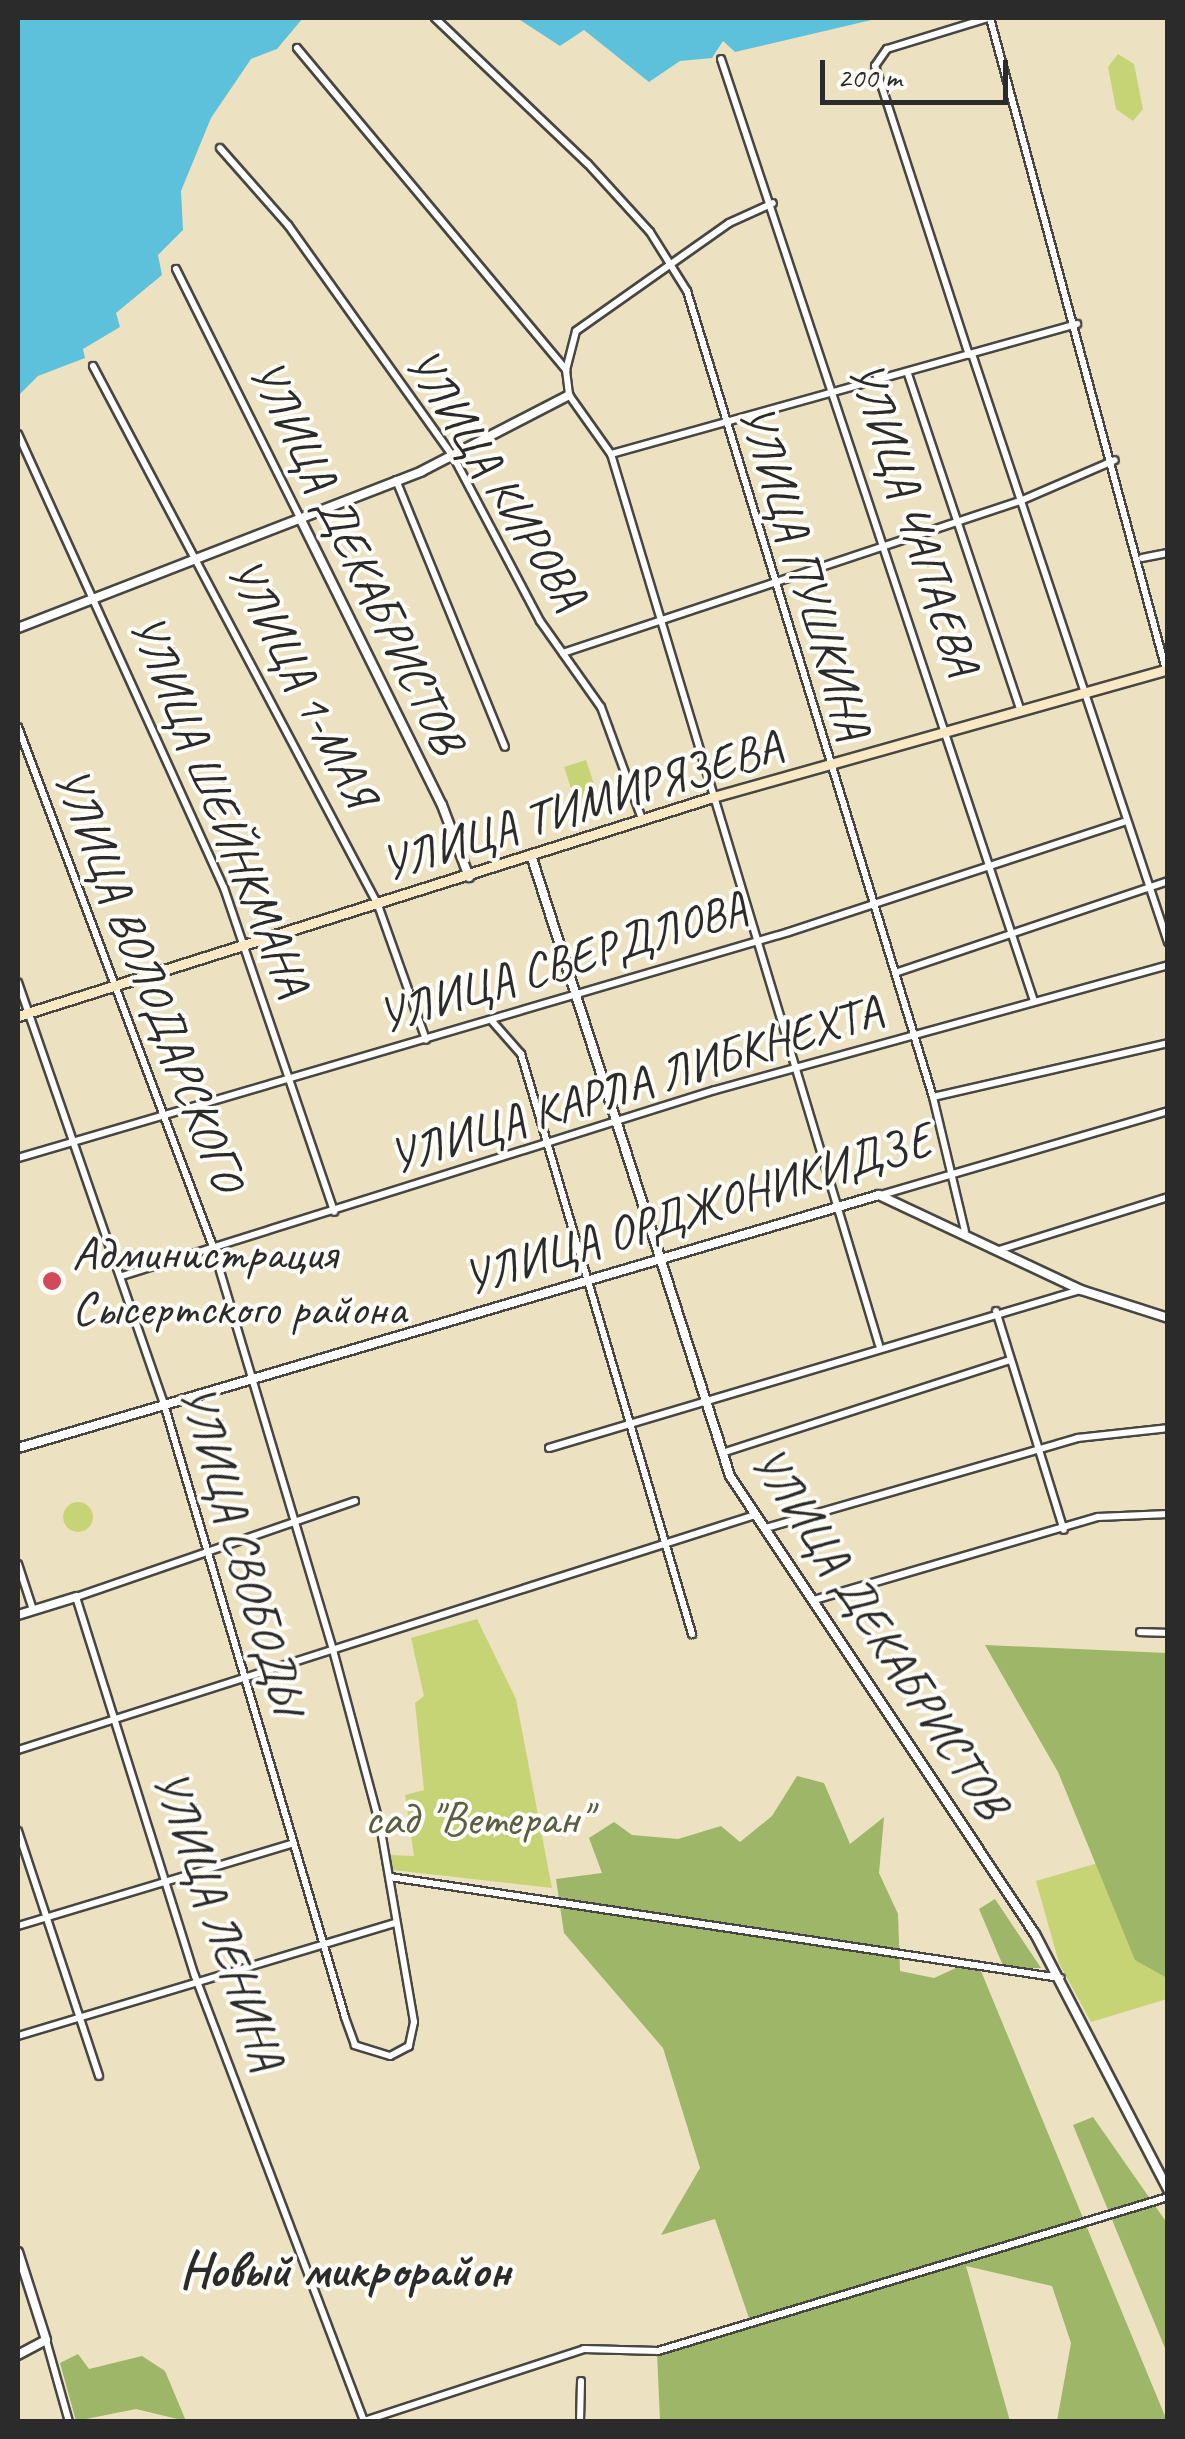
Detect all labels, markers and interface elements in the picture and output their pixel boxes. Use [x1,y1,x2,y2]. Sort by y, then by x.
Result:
scale bar [825,40,1012,102]
text: 200 m [837,58,902,96]
street label: УЛИЦА КИРОВА [392,337,600,621]
street label: УЛИЦА ДЕКАБРИСТОВ [237,351,477,761]
street label: УЛИЦА ЧАПАЕВА [836,354,992,682]
street label: УЛИЦА ПУШКИНА [727,398,883,746]
street label: УЛИЦА 1-МАЯ [215,548,389,816]
street label: УЛИЦА ШЕЙНКМАНА [117,606,323,1004]
street label: УЛИЦА ТИМИРЯЗЕВА [375,717,787,893]
street label: УЛИЦА ВОЛОДАРСКОГО [42,760,256,1198]
street label: УЛИЦА СВЕРДЛОВА [375,880,749,1044]
street label: УЛИЦА КАРЛА ЛИБКНЕХТА [379,981,891,1187]
street label: УЛИЦА ОРДЖОНИКИДЗЕ [450,1109,944,1309]
place label: Администрация Сысертского района [72,1224,406,1337]
marker: Администрация Сысертского района [41,1270,63,1292]
street label: УЛИЦА СВОБОДЫ [168,1380,316,1718]
street label: УЛИЦА ДЕКАБРИСТОВ [739,1436,1021,1828]
street label: УЛИЦА ЛЕНИНА [141,1763,297,2077]
park label: сад "Ветеран" [364,1790,590,1848]
district label: Новый микрорайон [180,2240,510,2300]

